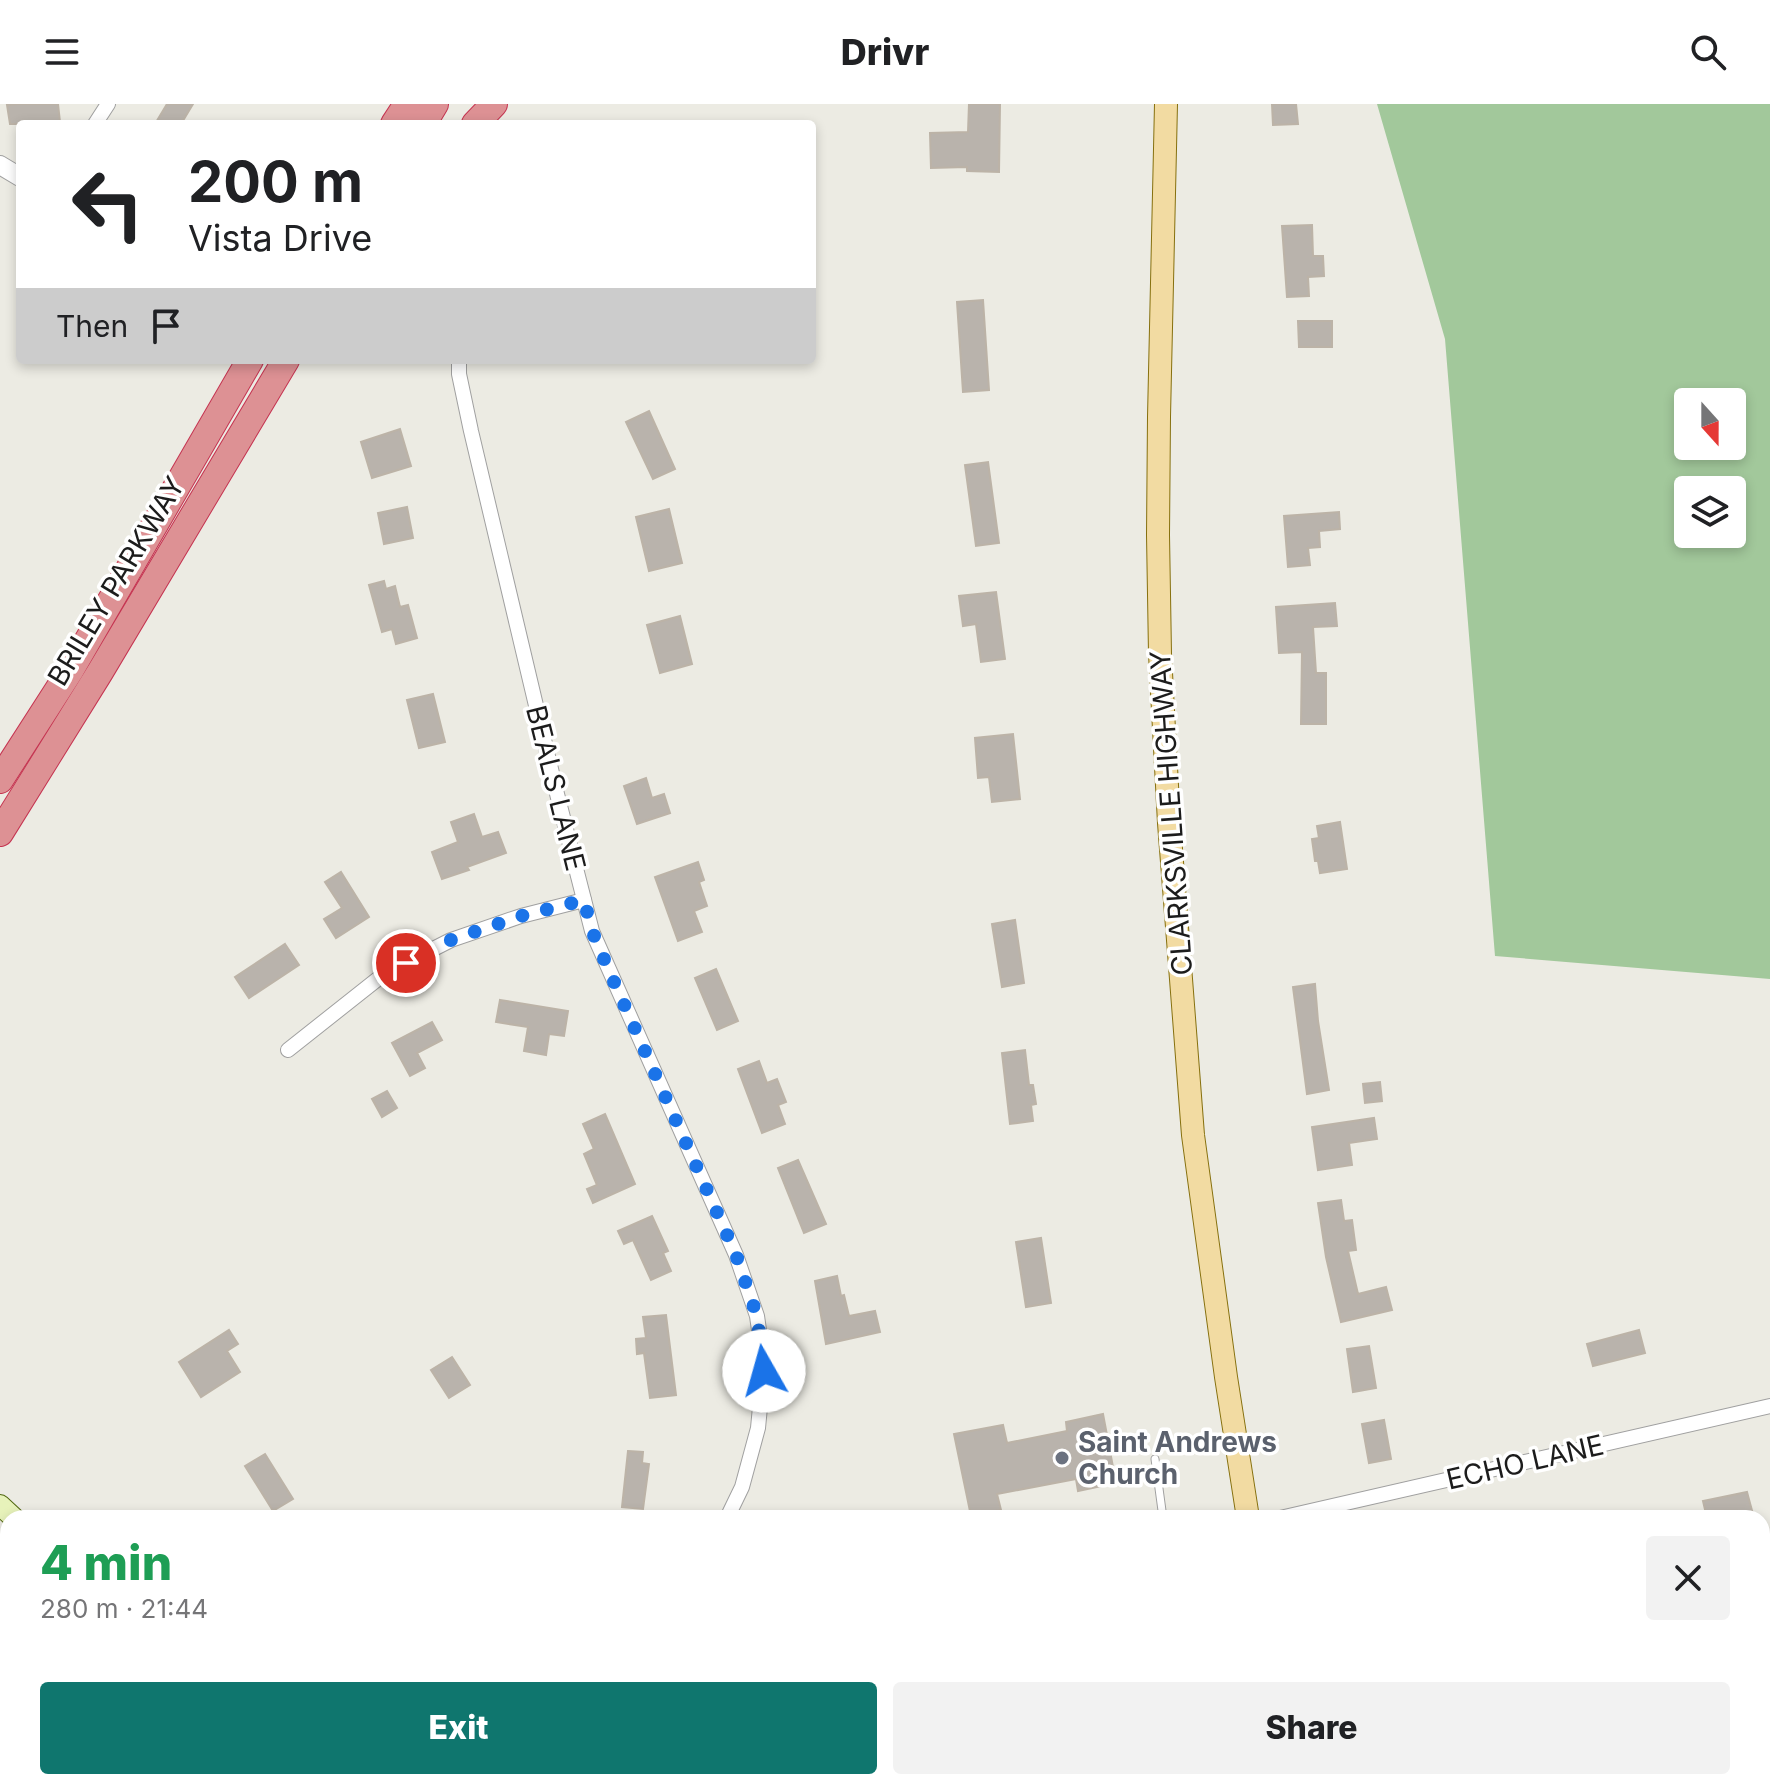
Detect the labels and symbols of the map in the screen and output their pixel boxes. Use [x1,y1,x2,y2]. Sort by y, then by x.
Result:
north arrow [1674,388,1746,460]
street label: BRILEY PARKWAY [40,470,192,692]
street label: CLARKSVILLE HIGHWAY [1143,649,1199,977]
street label: BEALS LANE [519,702,593,874]
pin [372,929,440,997]
position arrow [722,1329,806,1413]
place label: Saint Andrews Church [1078,1425,1277,1491]
street label: ECHO LANE [1443,1427,1607,1497]
marker: Saint Andrews Church [1053,1449,1071,1467]

